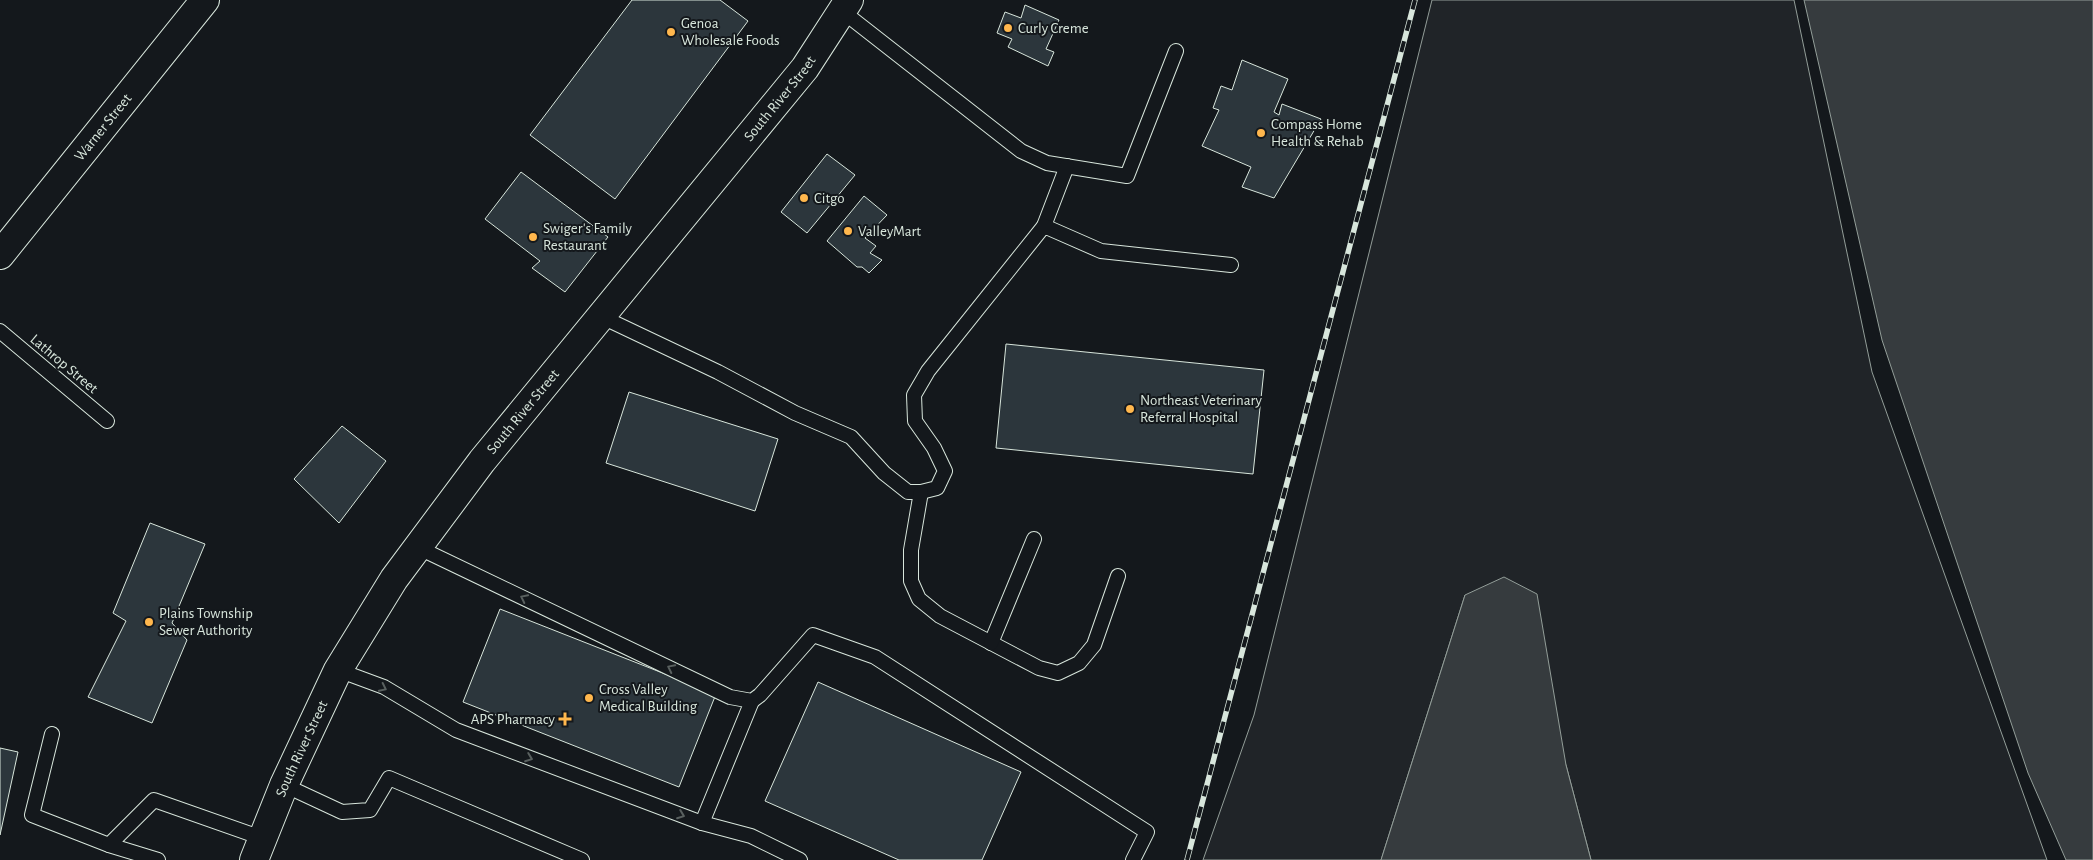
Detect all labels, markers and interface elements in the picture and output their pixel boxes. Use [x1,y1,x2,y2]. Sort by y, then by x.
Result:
place label: Genoa Wholesale Foods [681,16,780,48]
place label: Curly Creme [1018,21,1089,36]
marker: Curly Creme [1002,22,1014,34]
marker: Genoa Wholesale Foods [665,26,677,38]
street label: South River Street [741,53,818,144]
street label: Warner Street [71,91,134,164]
place label: Compass Home Health & Rehab [1271,117,1364,149]
marker: Compass Home Health & Rehab [1255,127,1267,139]
place label: Citgo [814,191,845,206]
marker: Citgo [798,192,810,204]
place label: Swiger's Family Restaurant [543,221,633,253]
place label: ValleyMart [858,224,921,239]
marker: ValleyMart [842,225,854,237]
marker: Swiger's Family Restaurant [527,231,539,243]
street label: Lathrop Street [27,332,101,397]
street label: South River Street [484,366,562,457]
place label: Northeast Veterinary Referral Hospital [1140,393,1262,425]
marker: Northeast Veterinary Referral Hospital [1124,403,1136,415]
one-way arrow [520,594,529,604]
place label: Plains Township Sewer Authority [159,606,253,638]
marker: Plains Township Sewer Authority [143,616,155,628]
one-way arrow [667,664,676,674]
one-way arrow [378,681,387,692]
place label: Cross Valley Medical Building [599,682,698,714]
marker: Cross Valley Medical Building [583,692,595,704]
street label: South River Street [273,698,330,799]
place label: APS Pharmacy [471,712,556,727]
marker: APS Pharmacy [559,713,571,725]
one-way arrow [524,751,533,762]
one-way arrow [677,809,685,819]

